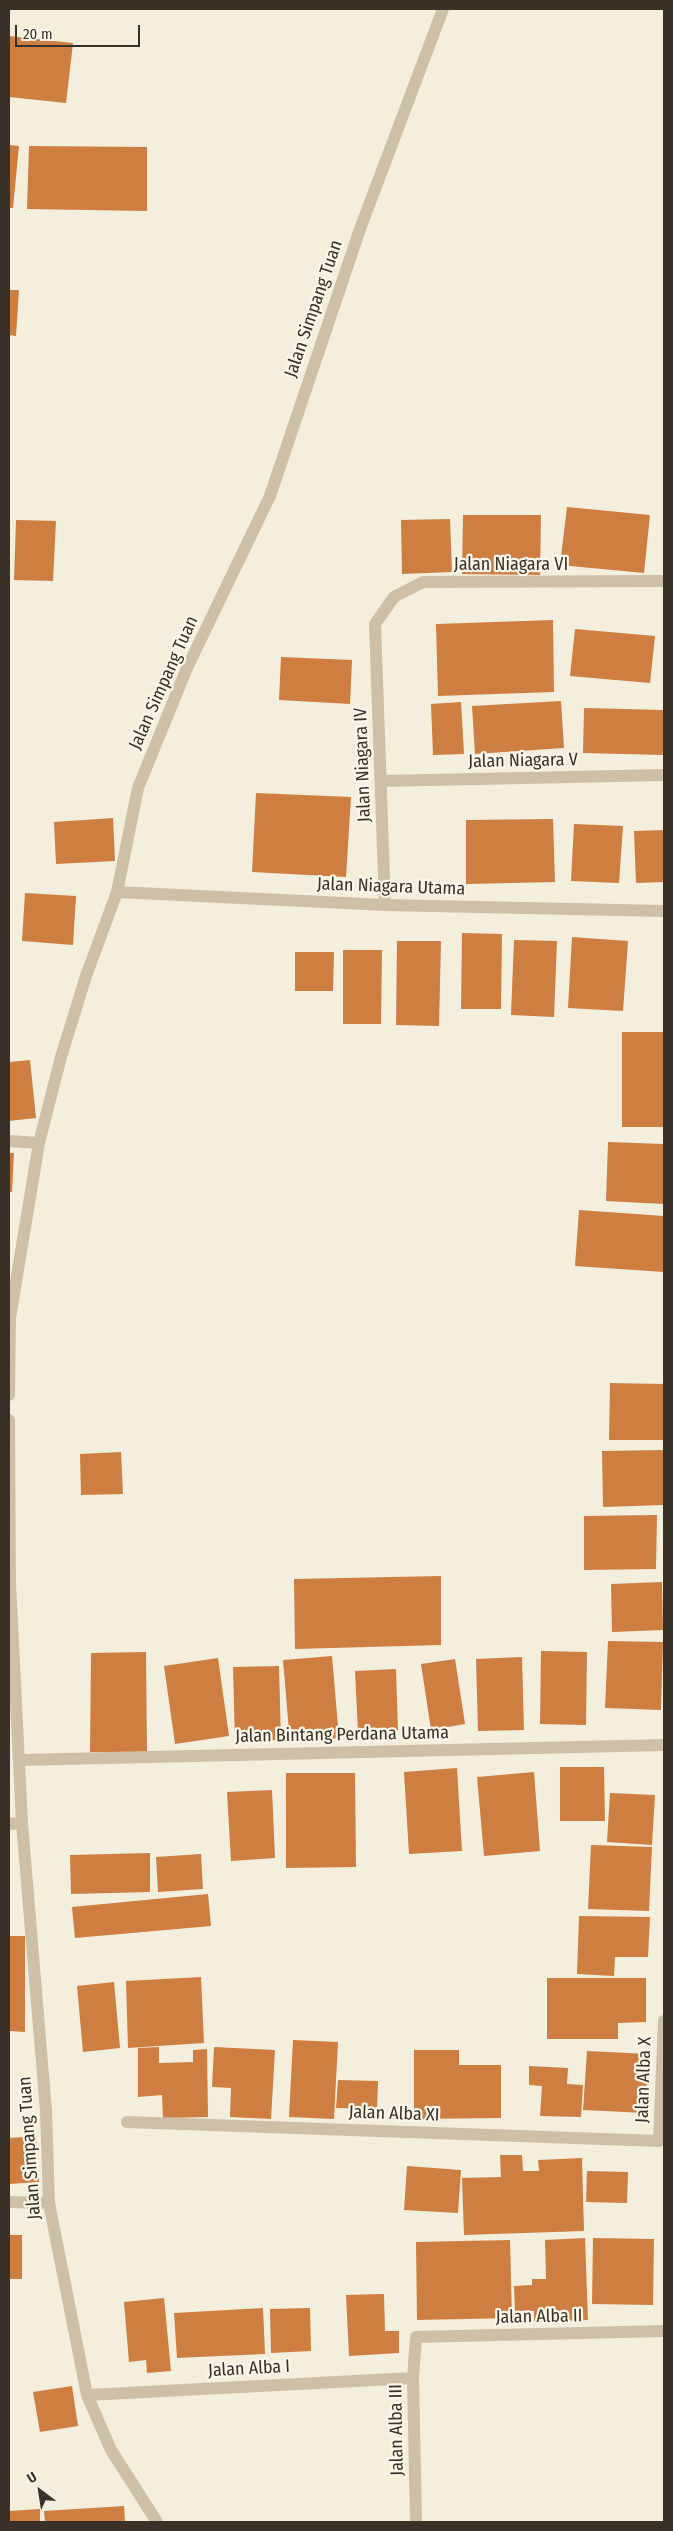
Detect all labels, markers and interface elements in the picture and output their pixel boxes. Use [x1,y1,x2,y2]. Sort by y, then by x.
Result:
scale bar [18,15,142,47]
text: 20 m [23,25,53,43]
street label: Jalan Simpang Tuan [280,238,348,380]
street label: Jalan Niagara VI [454,554,568,576]
street label: Jalan Simpang Tuan [125,613,203,753]
street label: Jalan Niagara IV [350,707,376,823]
street label: Jalan Niagara V [468,749,578,773]
street label: Jalan Niagara Utama [316,874,466,900]
street label: Jalan Bintang Perdana Utama [235,1722,449,1748]
street label: Jalan Alba X [632,2037,656,2123]
street label: Jalan Simpang Tuan [14,2076,46,2220]
street label: Jalan Alba XI [348,2102,440,2126]
street label: Jalan Alba II [495,2305,583,2329]
street label: Jalan Alba I [207,2356,291,2382]
street label: Jalan Alba III [385,2384,409,2476]
north arrow [15,2466,65,2516]
text: U [24,2468,40,2487]

